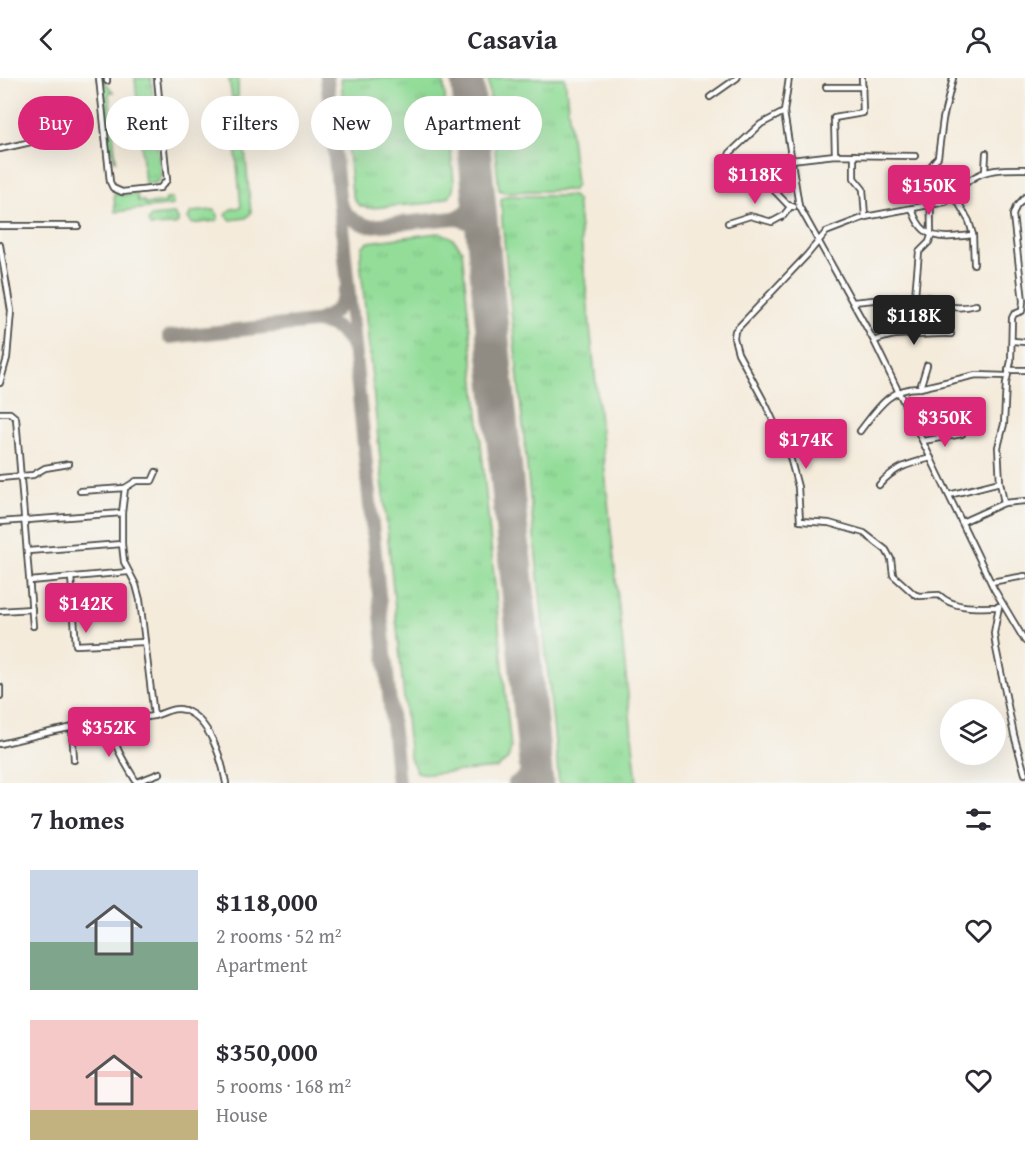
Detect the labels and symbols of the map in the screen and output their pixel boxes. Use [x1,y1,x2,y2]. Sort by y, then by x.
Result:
pin: $118K [713,154,797,205]
pin: $150K [887,165,971,216]
pin: $118K [872,295,956,346]
pin: $350K [903,397,987,448]
pin: $174K [764,419,848,470]
pin: $142K [44,583,128,634]
pin: $352K [67,707,151,758]

